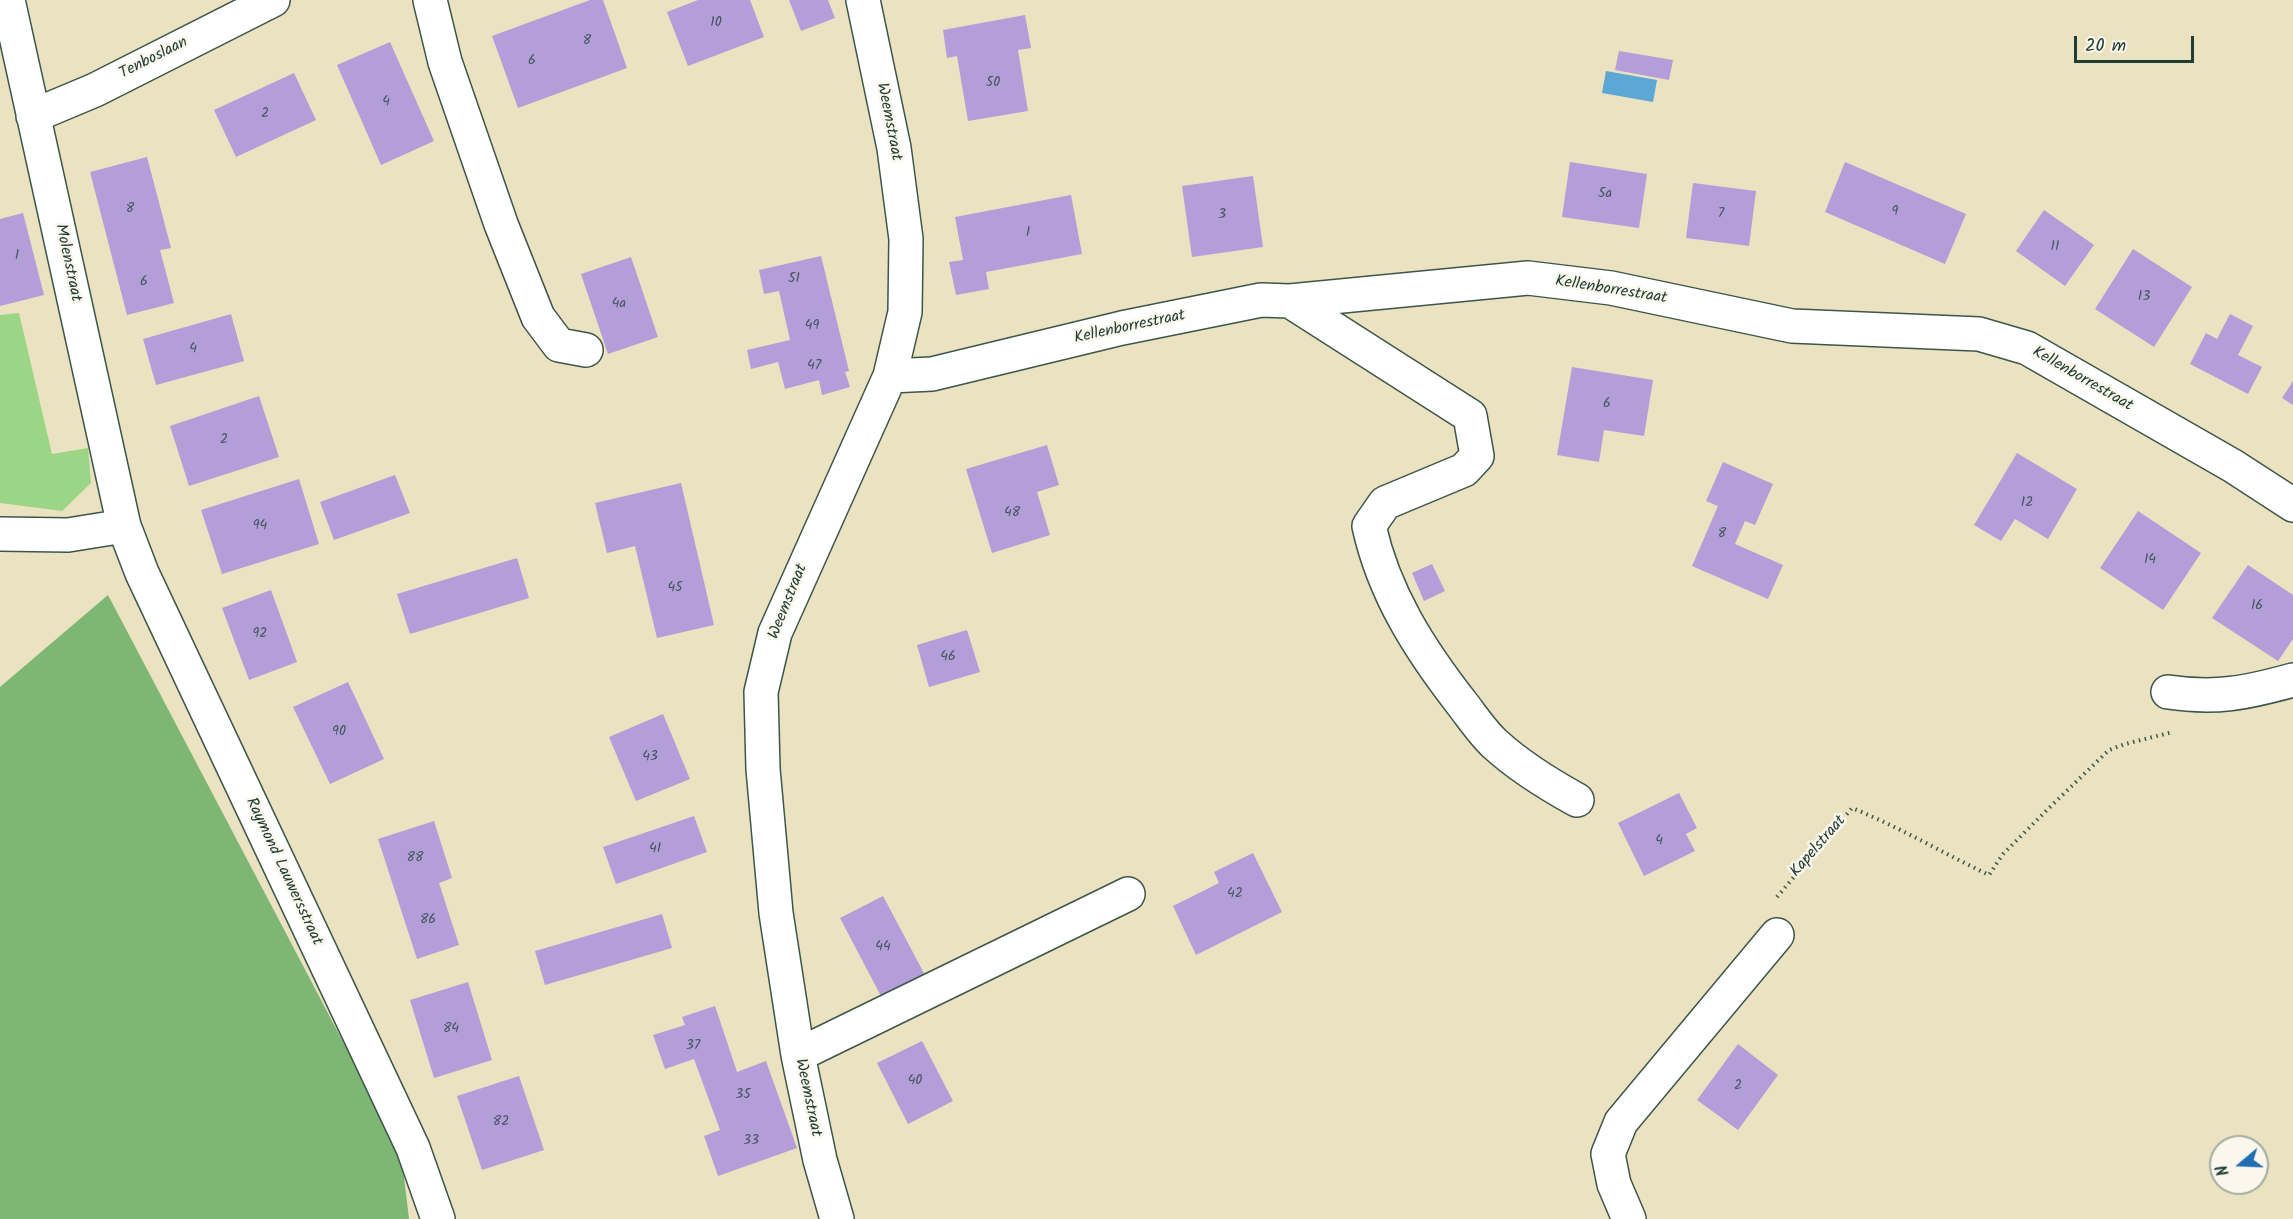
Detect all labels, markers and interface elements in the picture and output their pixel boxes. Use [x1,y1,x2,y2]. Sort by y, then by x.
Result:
house number: 10 [710,16,722,32]
scale bar [2077,24,2197,62]
text: 20 m [2085,32,2126,61]
street label: Tenboslaan [117,34,191,84]
house number: 8 [583,34,591,50]
house number: 6 [528,54,536,70]
house number: 50 [986,76,1000,92]
street label: Weemstraat [871,81,905,163]
house number: 4 [382,95,390,111]
house number: 2 [261,107,269,123]
house number: 5a [1598,187,1612,203]
house number: 8 [126,202,134,218]
house number: 9 [1892,205,1898,221]
house number: 7 [1718,207,1724,223]
house number: 3 [1218,208,1226,224]
street label: Molenstraat [49,222,85,304]
house number: 1 [1026,226,1030,242]
house number: 11 [2051,240,2059,256]
house number: 1 [15,249,19,265]
house number: 51 [788,272,800,288]
street label: Kellenborrestraat [1554,273,1668,309]
house number: 6 [140,275,148,291]
house number: 13 [2138,290,2150,306]
house number: 4a [612,297,626,313]
street label: Kellenborrestraat [1073,307,1187,349]
house number: 49 [805,319,819,335]
house number: 4 [189,342,197,358]
street label: Kellenborrestraat [2028,343,2136,417]
house number: 47 [807,359,821,375]
house number: 6 [1603,397,1611,413]
house number: 2 [220,433,228,449]
house number: 12 [2021,496,2033,512]
house number: 48 [1004,506,1020,522]
house number: 94 [253,519,267,535]
house number: 8 [1718,527,1726,543]
house number: 14 [2144,553,2156,569]
street label: Weemstraat [765,562,813,642]
house number: 45 [667,581,683,597]
house number: 16 [2251,599,2263,615]
house number: 92 [253,627,267,643]
house number: 46 [940,650,956,666]
house number: 90 [332,725,346,741]
house number: 43 [642,750,658,766]
street label: Raymond Lauwersstraat [240,795,326,949]
street label: Kapelstraat [1787,812,1851,882]
house number: 4 [1655,834,1663,850]
house number: 41 [649,842,661,858]
house number: 88 [407,851,423,867]
house number: 42 [1227,887,1243,903]
house number: 86 [420,913,436,929]
house number: 44 [875,940,891,956]
house number: 84 [443,1022,459,1038]
house number: 37 [686,1039,700,1055]
street label: Weemstraat [789,1057,825,1139]
house number: 40 [908,1074,922,1090]
house number: 2 [1734,1079,1742,1095]
house number: 35 [735,1088,751,1104]
house number: 82 [493,1115,509,1131]
house number: 33 [743,1134,759,1150]
north arrow [2209,1135,2269,1195]
text: N [2210,1162,2237,1179]

